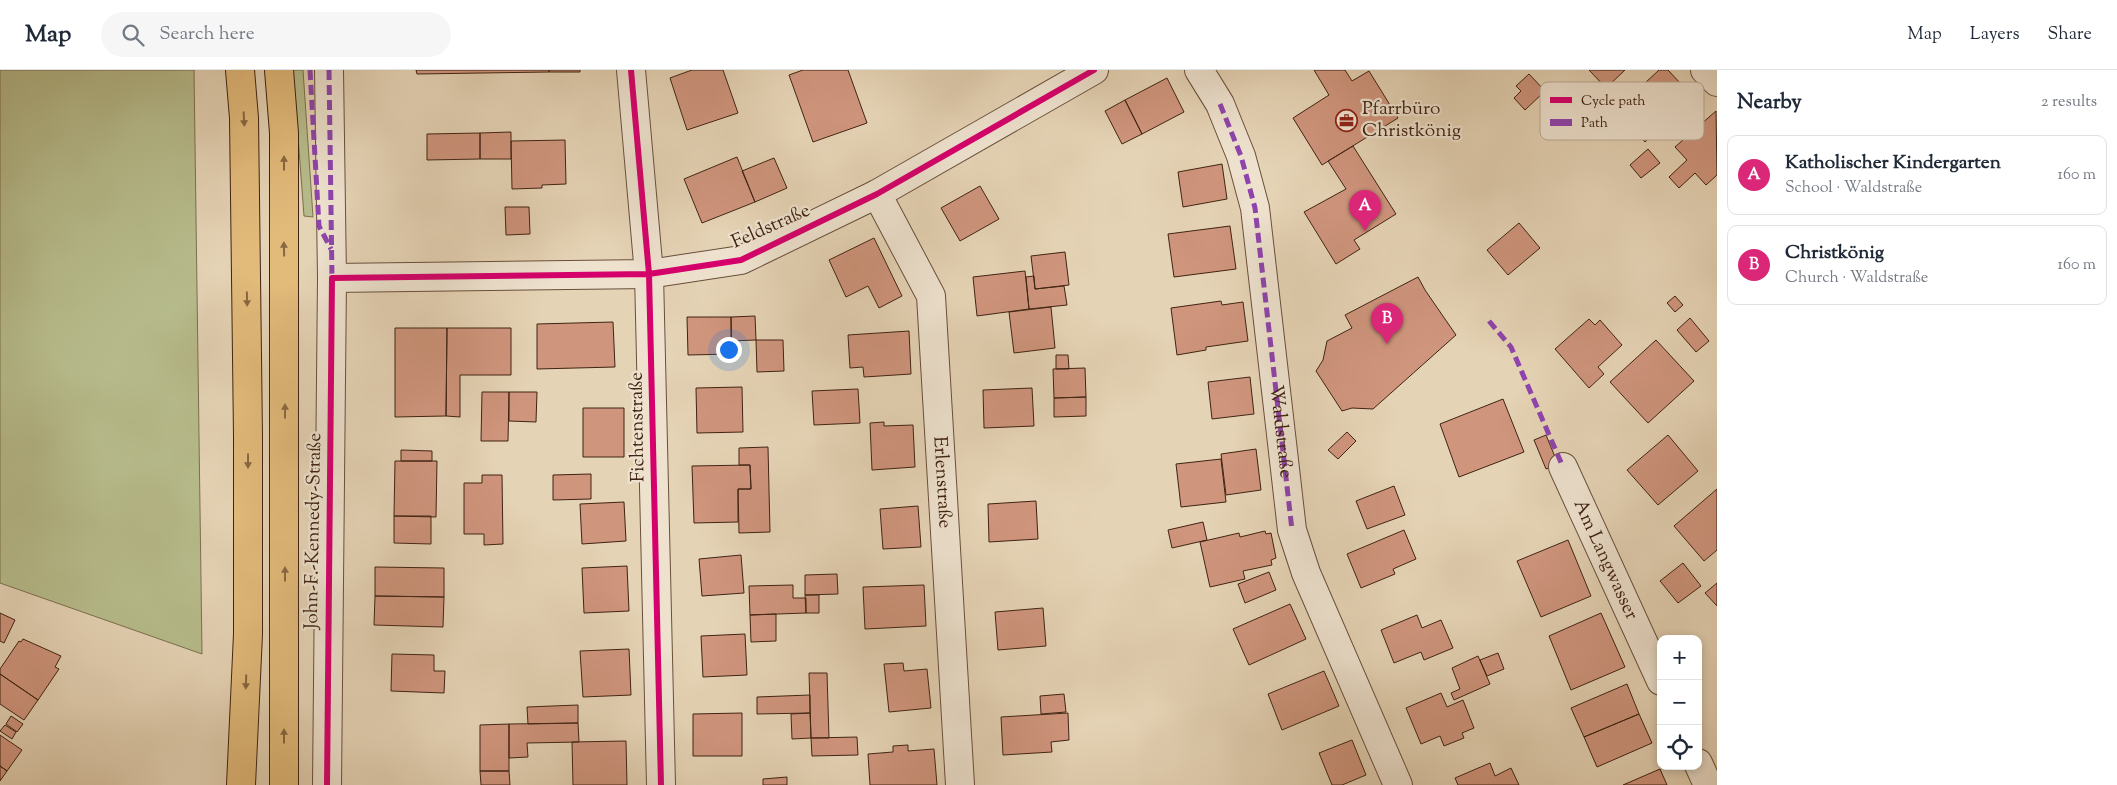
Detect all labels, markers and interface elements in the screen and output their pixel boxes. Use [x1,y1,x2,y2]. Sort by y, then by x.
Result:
search box [101,12,451,57]
text: Map [25,18,71,52]
icon: search [119,21,147,49]
text: Search here [159,21,255,48]
text: Map [1907,22,1942,48]
text: Layers [1970,22,2020,48]
text: Share [2048,22,2092,48]
legend [1540,82,1704,140]
text: Nearby [1737,88,1802,118]
text: 2 results [2041,91,2097,114]
text: Cycle path [1581,92,1645,112]
place label: Pfarrbüro Christkönig [1362,96,1461,145]
office icon: Pfarrbüro Christkönig [1334,108,1358,132]
one-way arrow [240,111,248,127]
text: Path [1581,114,1608,134]
text: Katholischer Kindergarten [1785,150,2001,177]
one-way arrow [280,155,288,171]
text: A [1748,164,1761,187]
text: 160 m [2058,164,2096,187]
text: School · Waldstraße [1785,177,1922,200]
pin: A [1349,190,1381,231]
street label: Feldstraße [727,198,815,256]
text: Christkönig [1785,240,1884,267]
one-way arrow [280,241,288,257]
text: B [1749,254,1759,277]
text: 160 m [2058,254,2096,277]
text: Church · Waldstraße [1785,267,1928,290]
one-way arrow [243,291,251,307]
pin: B [1371,303,1403,344]
your location [716,337,742,363]
street label: Fichtenstraße [624,371,652,482]
street label: Waldstraße [1262,384,1299,480]
one-way arrow [281,403,289,419]
street label: John-F.-Kennedy-Straße [299,432,329,630]
street label: Erlenstraße [926,435,958,529]
one-way arrow [244,453,252,469]
street label: Am Langwasser [1566,495,1645,624]
one-way arrow [281,566,289,582]
map controls [1657,635,1702,770]
button: + [1657,635,1702,680]
one-way arrow [241,675,249,691]
button: − [1657,680,1702,725]
button: locate [1657,725,1702,770]
one-way arrow [280,728,288,744]

